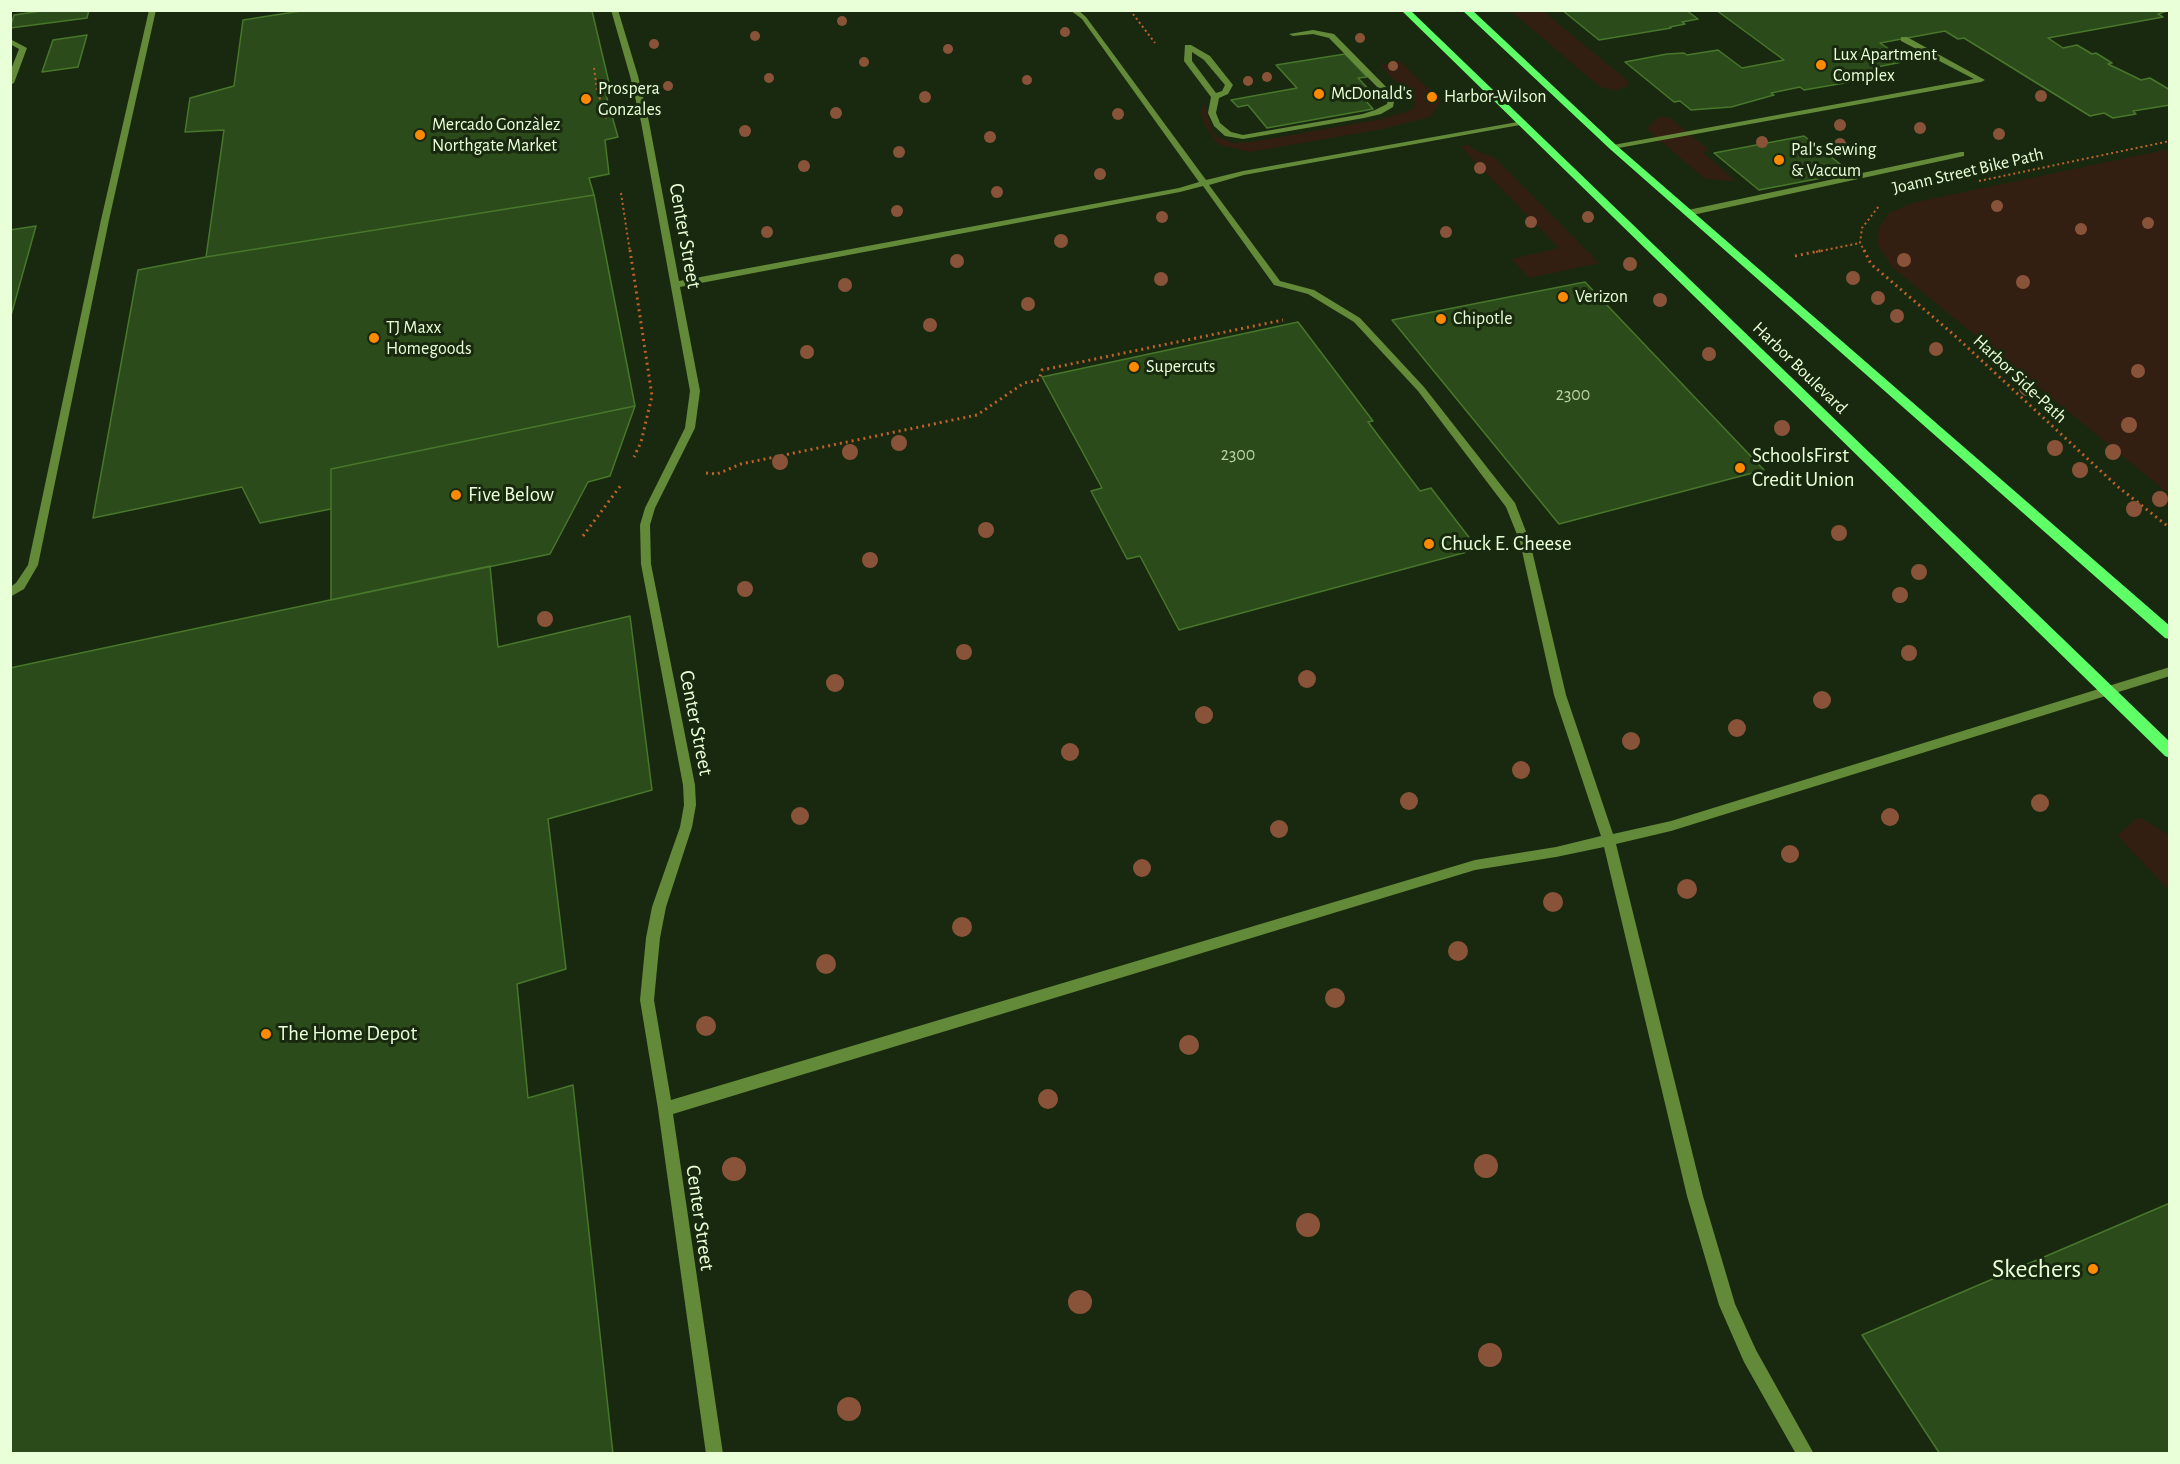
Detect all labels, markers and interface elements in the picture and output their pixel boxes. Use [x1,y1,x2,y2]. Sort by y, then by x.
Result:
place label: Lux Apartment Complex [1833,44,1937,86]
marker: Lux Apartment Complex [1814,58,1828,72]
place label: Prospera Gonzales [598,78,662,121]
place label: McDonald's [1331,83,1413,105]
place label: Harbor-Wilson [1444,86,1547,108]
marker: McDonald's [1312,87,1326,101]
marker: Harbor-Wilson [1425,90,1439,104]
marker: Prospera Gonzales [579,92,593,106]
place label: Mercado Gonzàlez Northgate Market [432,114,560,156]
marker: Mercado Gonzàlez Northgate Market [413,128,427,142]
place label: Pal's Sewing & Vaccum [1791,139,1876,182]
street label: Joann Street Bike Path [1890,143,2046,199]
marker: Pal's Sewing & Vaccum [1772,153,1786,167]
street label: Center Street [663,181,707,291]
place label: Verizon [1575,286,1628,308]
marker: Verizon [1556,290,1570,304]
place label: Chipotle [1453,308,1513,330]
marker: Chipotle [1434,312,1448,326]
place label: TJ Maxx Homegoods [386,317,472,360]
street label: Harbor Boulevard [1748,317,1852,419]
street label: Harbor Side-Path [1969,330,2071,428]
marker: TJ Maxx Homegoods [367,331,381,345]
place label: Supercuts [1146,356,1215,378]
marker: Supercuts [1127,360,1141,374]
house number: 2300 [1556,384,1590,406]
place label: SchoolsFirst Credit Union [1752,443,1855,493]
house number: 2300 [1221,444,1255,466]
marker: SchoolsFirst Credit Union [1733,461,1747,475]
place label: Five Below [468,482,554,508]
marker: Five Below [449,488,463,502]
place label: Chuck E. Cheese [1441,531,1572,557]
marker: Chuck E. Cheese [1422,537,1436,551]
street label: Center Street [673,668,719,778]
place label: The Home Depot [278,1021,417,1047]
marker: The Home Depot [259,1027,273,1041]
street label: Center Street [680,1163,720,1273]
place label: Skechers [1992,1253,2081,1285]
marker: Skechers [2086,1262,2100,1276]

